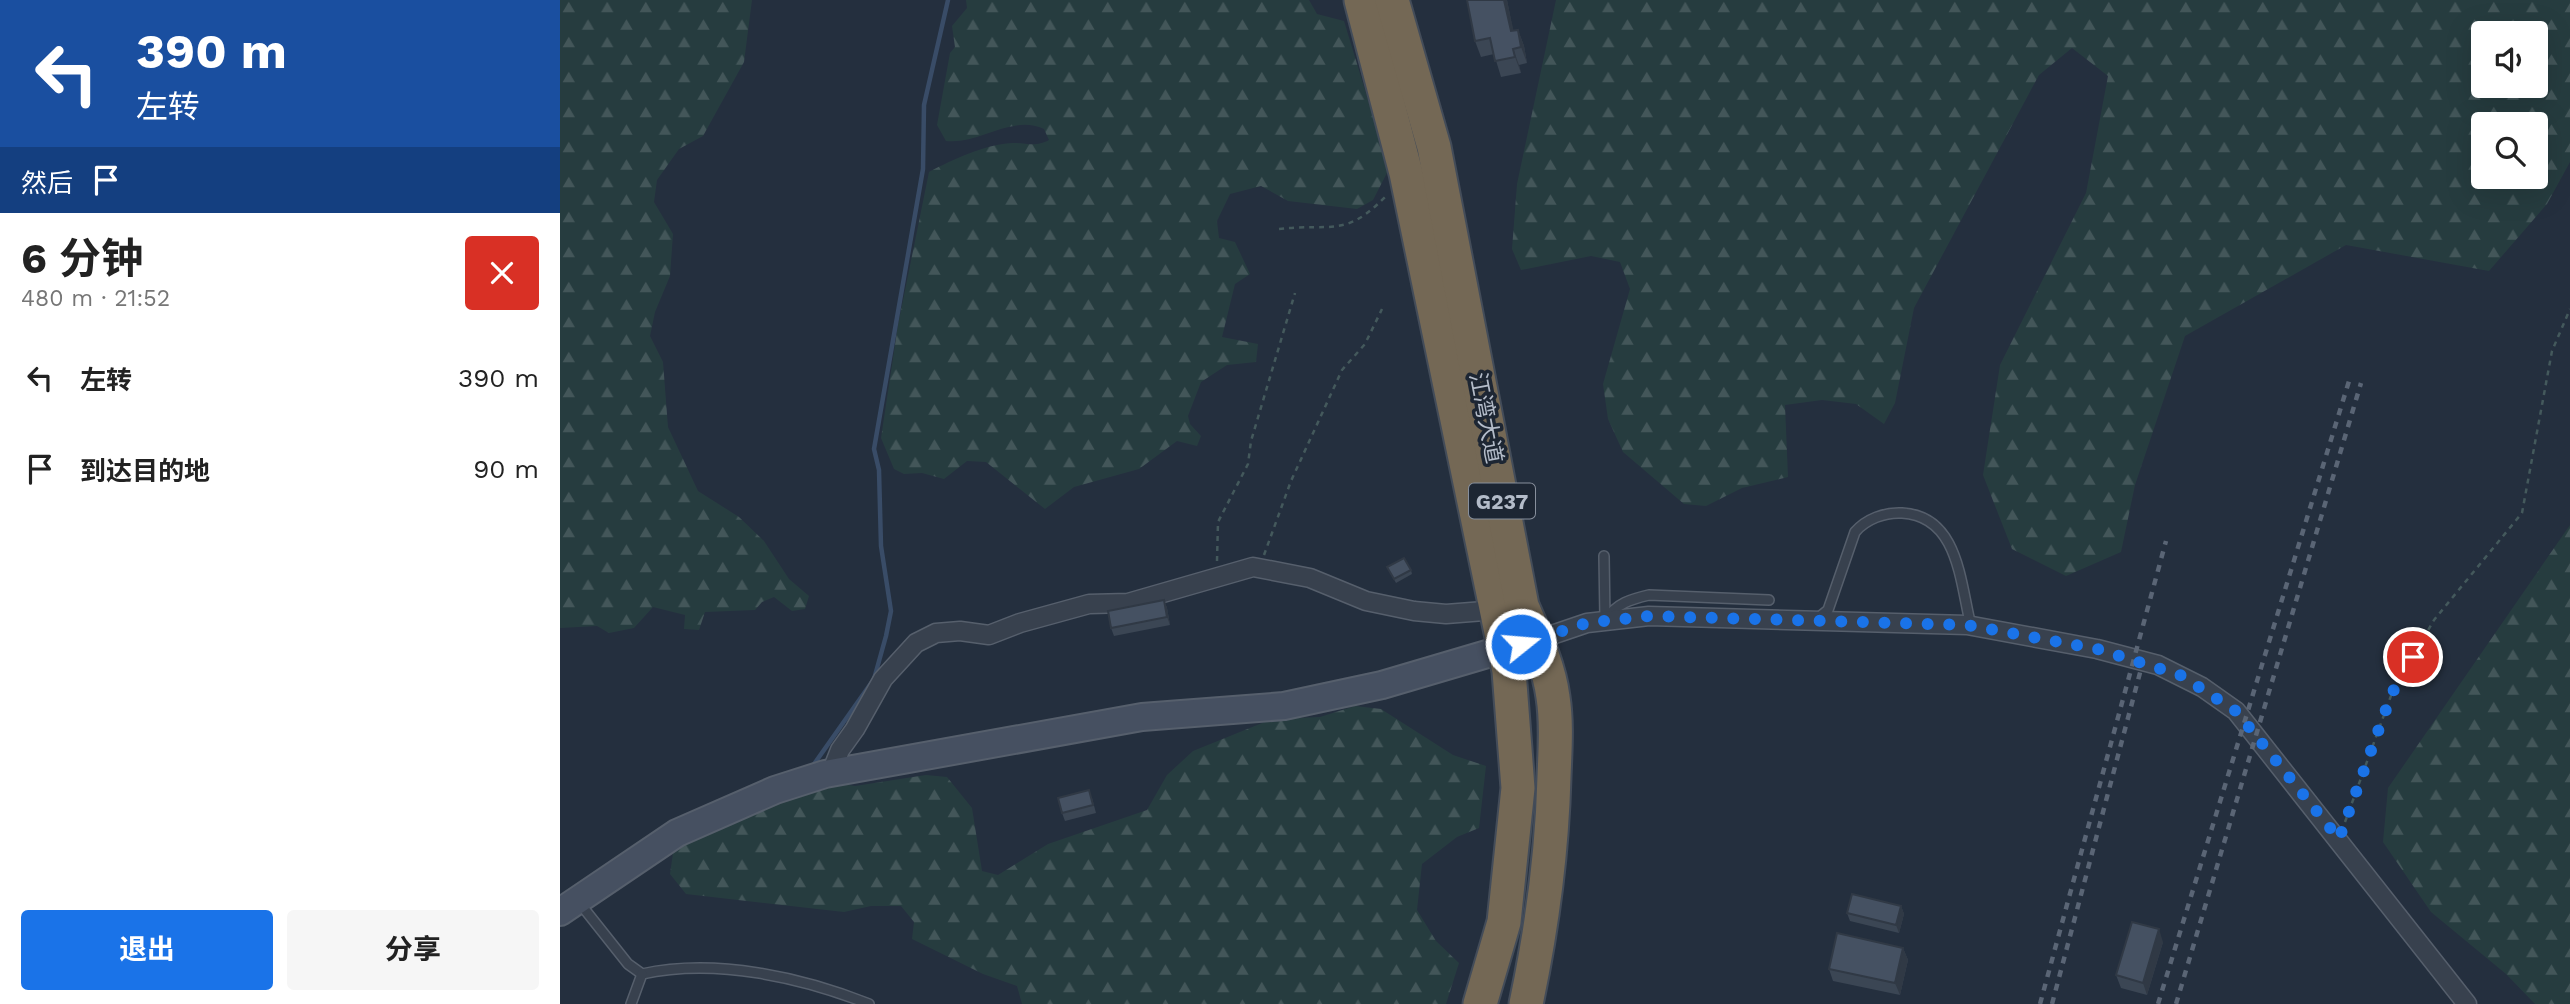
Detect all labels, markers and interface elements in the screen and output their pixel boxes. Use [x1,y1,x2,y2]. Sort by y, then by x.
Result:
map controls [2471,21,2548,189]
button: sound [2471,21,2548,98]
text: 390 m [136,22,287,80]
icon: left [21,28,112,119]
text: 左转 [136,88,200,126]
button: search [2471,112,2548,189]
icon: arrive [87,161,125,199]
text: 然后 [21,168,73,198]
text: 6 分钟 [21,234,143,283]
button: close [465,236,539,310]
text: 480 m · 21:52 [21,285,170,312]
icon: left [21,359,59,397]
text: 390 m [458,363,539,393]
text: 左转 [80,365,132,395]
street label: 江湾大道 [1464,370,1508,466]
icon: arrive [21,450,59,488]
text: 90 m [473,454,539,484]
text: 到达目的地 [80,456,210,486]
road number: G237 [1469,484,1535,518]
position arrow [1484,607,1558,681]
pin [2383,627,2443,687]
icon: arrive [2394,638,2432,676]
button: 退出 [21,910,273,990]
button: 分享 [287,910,539,990]

